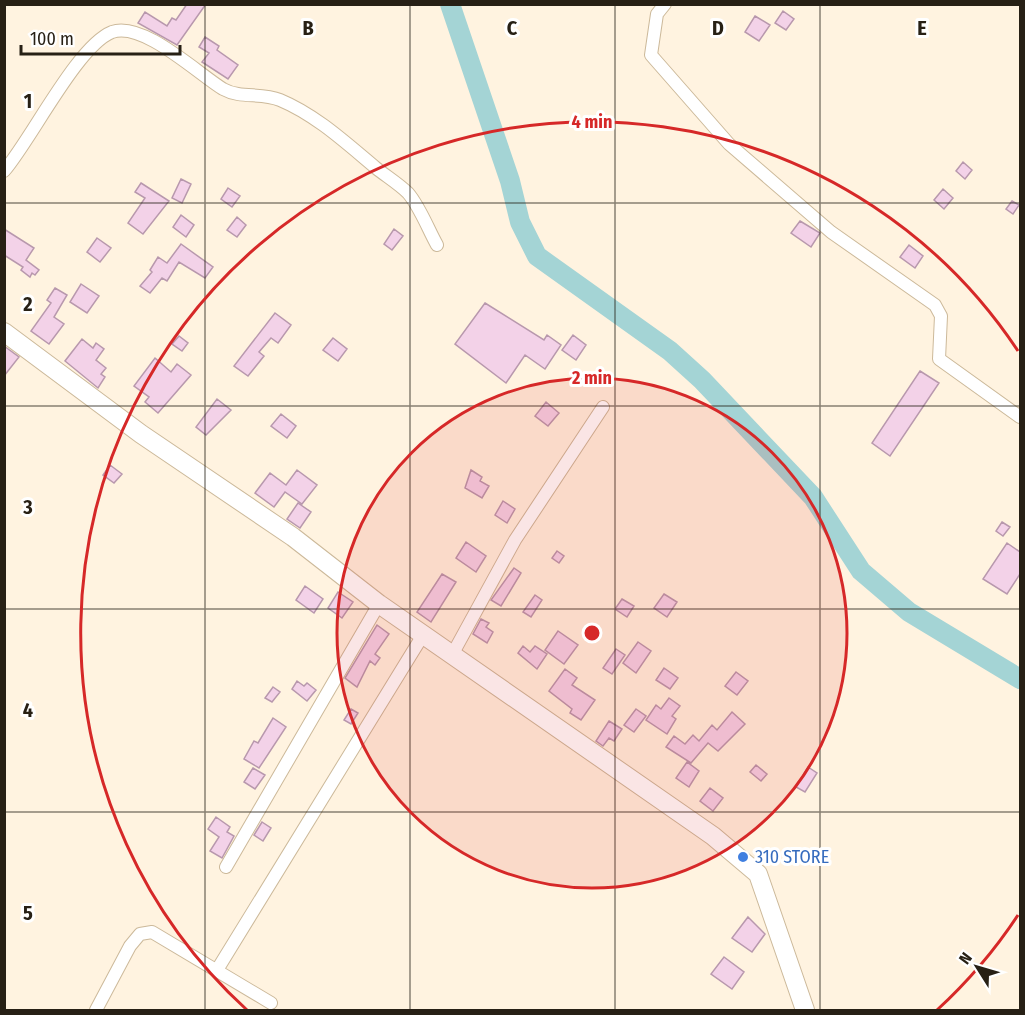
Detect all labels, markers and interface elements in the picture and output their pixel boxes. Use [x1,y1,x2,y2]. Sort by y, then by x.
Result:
text: B [302,16,314,40]
text: C [507,16,518,40]
text: D [712,16,724,40]
text: E [917,16,927,40]
scale bar [21,18,180,56]
text: 100 m [30,28,74,50]
text: 1 [24,89,32,113]
text: 4 min [572,111,612,133]
text: 2 [22,292,33,316]
text: 2 min [571,367,612,389]
text: 3 [22,495,33,519]
centre of rings [582,623,602,643]
text: 4 [23,698,33,722]
place label: 310 STORE [755,846,829,868]
marker: 310 STORE [736,850,750,864]
text: 5 [23,901,33,925]
north arrow [947,937,1007,997]
text: N [955,949,976,968]

